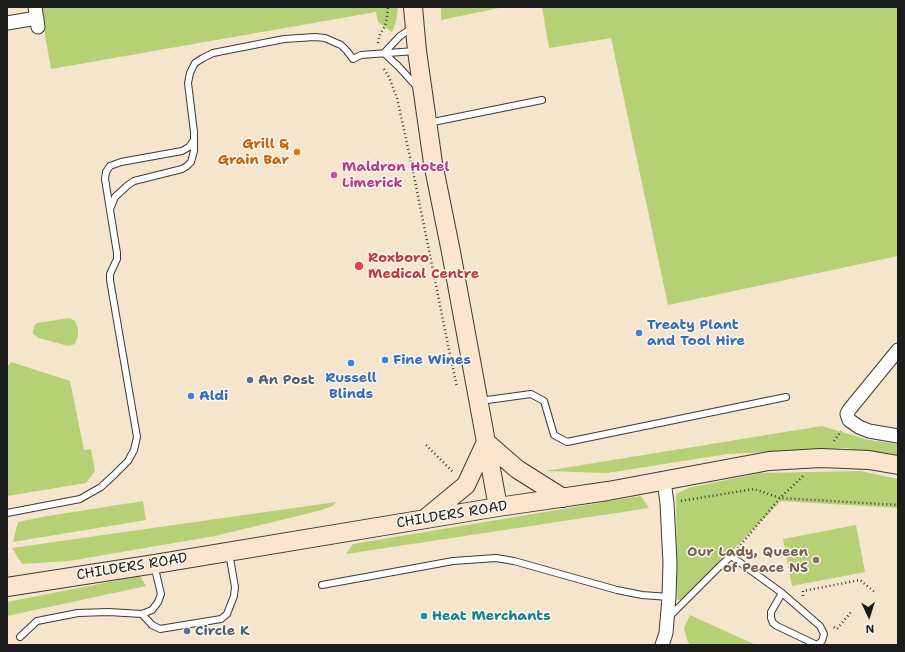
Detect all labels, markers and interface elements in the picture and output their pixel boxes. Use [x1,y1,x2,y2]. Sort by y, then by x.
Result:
place label: Grill & Grain Bar [218,136,289,168]
marker: Grill & Grain Bar [292,147,302,157]
place label: Maldron Hotel Limerick [342,159,449,192]
marker: Maldron Hotel Limerick [329,170,339,180]
place label: Roxboro Medical Centre [368,250,479,282]
marker: Roxboro Medical Centre [353,260,365,272]
place label: Treaty Plant and Tool Hire [647,317,745,350]
marker: Treaty Plant and Tool Hire [634,328,644,338]
place label: Fine Wines [393,352,471,368]
marker: Fine Wines [380,355,390,365]
marker: Russell Blinds [346,358,356,368]
place label: Russell Blinds [325,370,377,402]
place label: An Post [258,372,315,388]
marker: An Post [245,375,255,385]
place label: Aldi [199,388,228,404]
marker: Aldi [186,391,196,401]
street label: CHILDERS ROAD [395,498,509,532]
place label: Our Lady, Queen of Peace NS [687,544,808,576]
street label: CHILDERS ROAD [75,550,189,584]
marker: Our Lady, Queen of Peace NS [811,555,821,565]
north arrow [849,596,889,636]
place label: Heat Merchants [432,608,551,624]
marker: Heat Merchants [419,611,429,621]
text: N [865,621,875,636]
place label: Circle K [195,623,250,639]
marker: Circle K [182,626,192,636]

